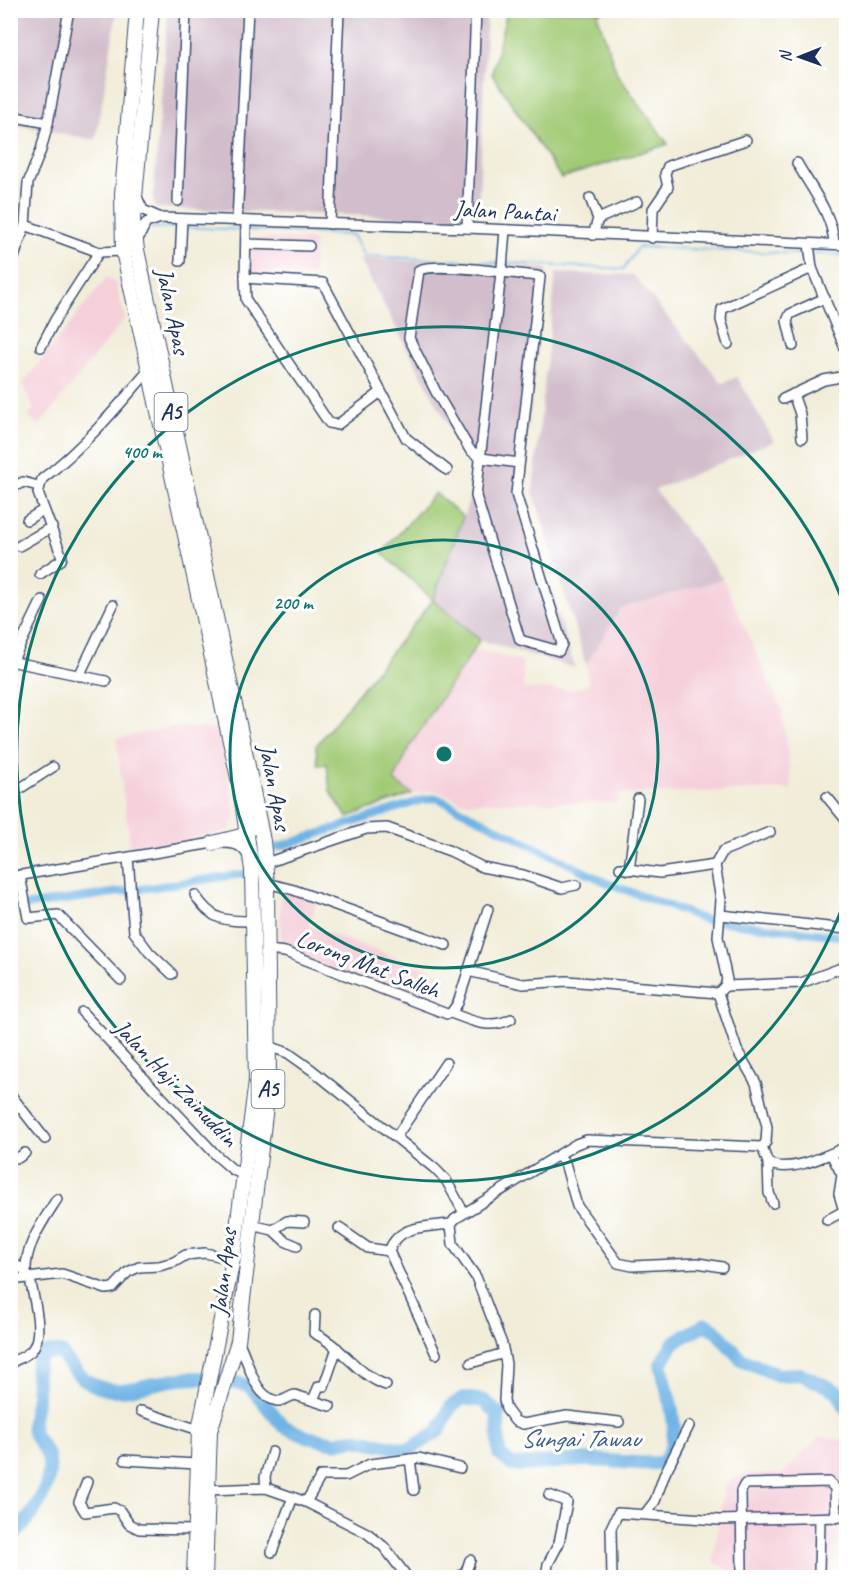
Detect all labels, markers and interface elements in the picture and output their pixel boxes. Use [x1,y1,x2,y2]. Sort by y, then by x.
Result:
north arrow [770,27,830,87]
text: N [776,49,796,62]
street label: Jalan Pantai [452,193,559,229]
street label: Jalan Apas [149,264,197,359]
road number: A5 [154,393,188,431]
text: 400 m [123,441,163,463]
text: 200 m [274,592,314,614]
street label: Jalan Apas [252,740,299,835]
centre of rings [434,744,454,764]
street label: Lorong Mat Salleh [292,923,446,1006]
street label: Jalan Haji Zainuddin [107,1012,245,1154]
road number: A5 [252,1070,284,1108]
street label: Jalan Apas [203,1224,244,1318]
water label: Sungai Tawau [521,1422,643,1455]

